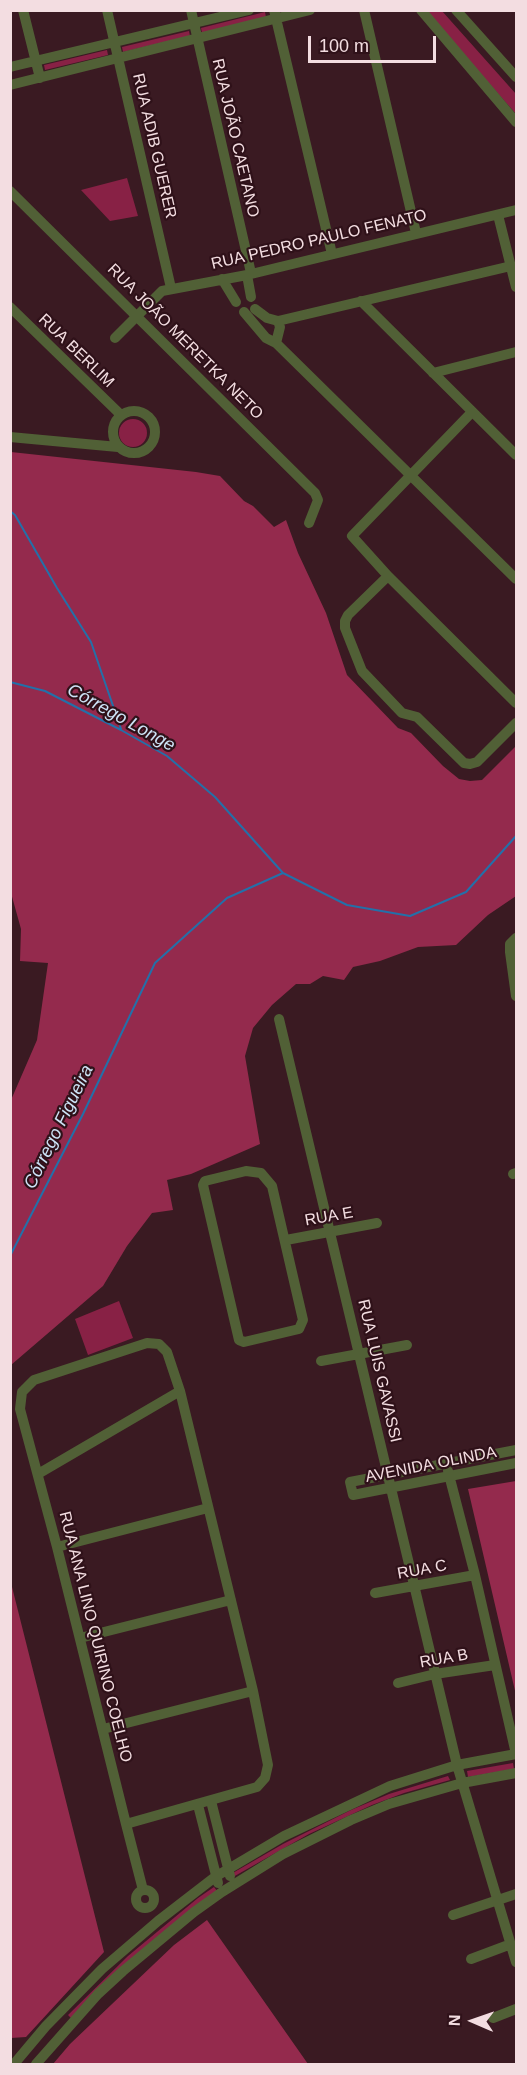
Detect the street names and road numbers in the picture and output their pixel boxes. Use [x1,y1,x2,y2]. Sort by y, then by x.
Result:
street label: RUA JOÃO CAETANO [207,57,263,219]
street label: RUA ADIB GUERER [128,72,180,220]
street label: RUA PEDRO PAULO FENATO [209,206,429,274]
street label: RUA JOÃO MERETKA NETO [103,260,267,424]
street label: RUA BERLIM [34,310,118,392]
street label: RUA E [303,1203,355,1231]
street label: RUA LUIS GAVASSI [353,1298,405,1444]
street label: AVENIDA OLINDA [364,1443,498,1487]
street label: RUA ANA LINO QUIRINO COELHO [54,1510,136,1764]
street label: RUA C [396,1556,448,1584]
street label: RUA B [418,1645,470,1673]

